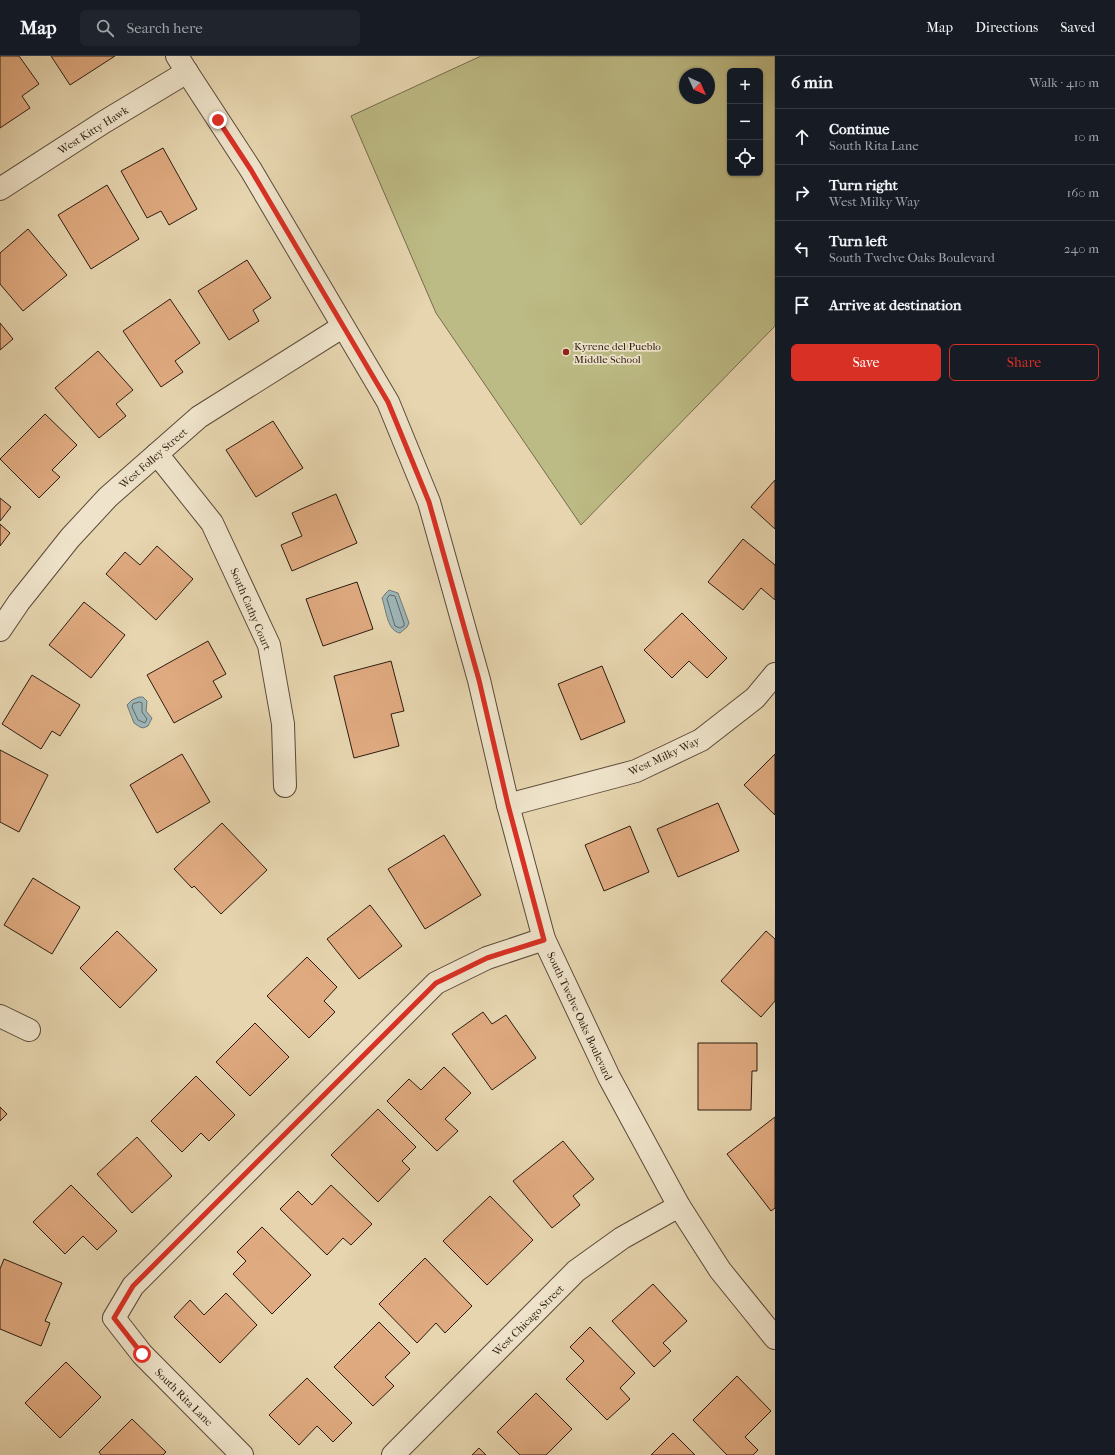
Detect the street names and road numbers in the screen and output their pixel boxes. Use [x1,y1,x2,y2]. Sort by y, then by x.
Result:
street label: West Kitty Hawk [55,103,131,158]
street label: West Folley Street [116,425,190,492]
street label: South Cathy Court [227,566,274,652]
street label: West Milky Way [626,734,703,779]
street label: South Twelve Oaks Boulevard [544,950,616,1083]
street label: West Chicago Street [489,1282,567,1359]
street label: South Rita Lane [152,1366,215,1429]

